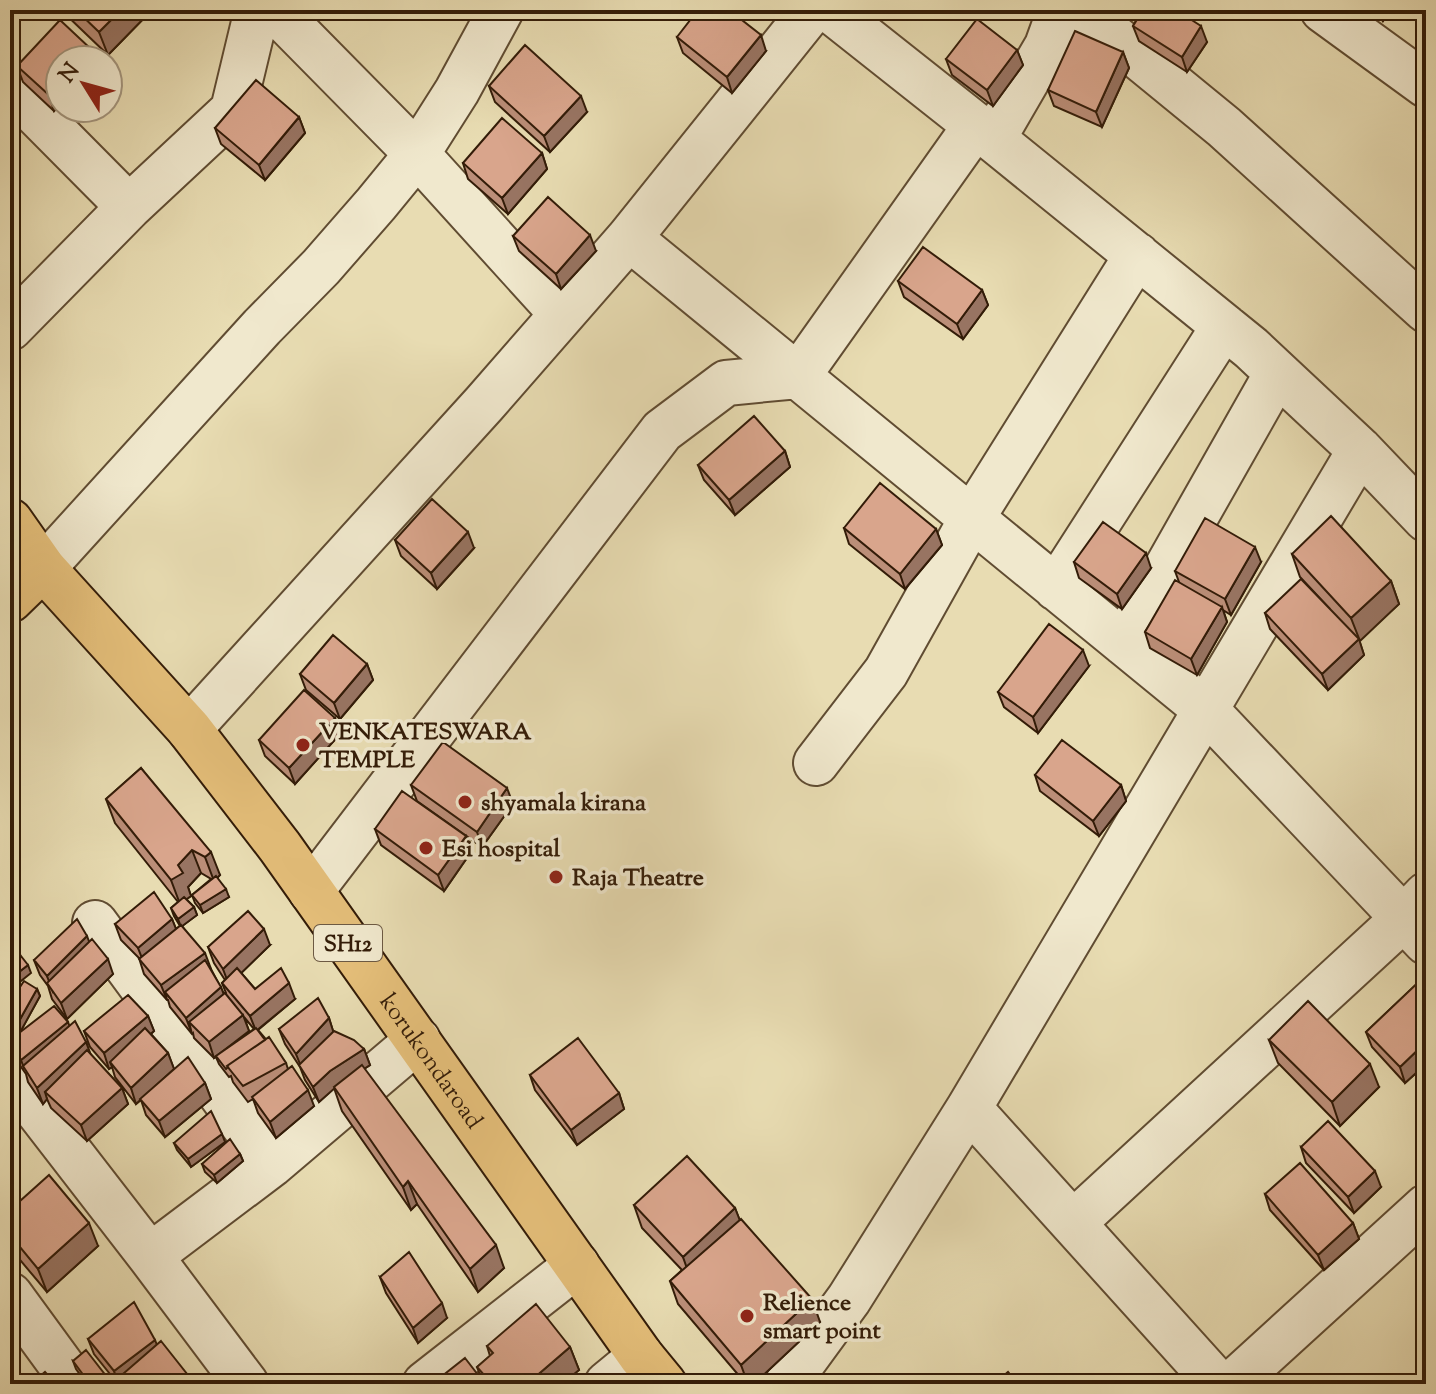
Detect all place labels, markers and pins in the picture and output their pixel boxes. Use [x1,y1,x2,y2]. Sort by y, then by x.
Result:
place label: VENKATESWARA TEMPLE [319,716,532,778]
marker: VENKATESWARA TEMPLE [294,736,312,754]
place label: shyamala kirana [481,787,647,821]
marker: shyamala kirana [456,793,474,811]
place label: Esi hospital [442,833,561,867]
marker: Esi hospital [417,839,435,857]
place label: Raja Theatre [572,862,704,896]
marker: Raja Theatre [547,868,565,886]
place label: Relience smart point [763,1287,882,1349]
marker: Relience smart point [738,1307,756,1325]

